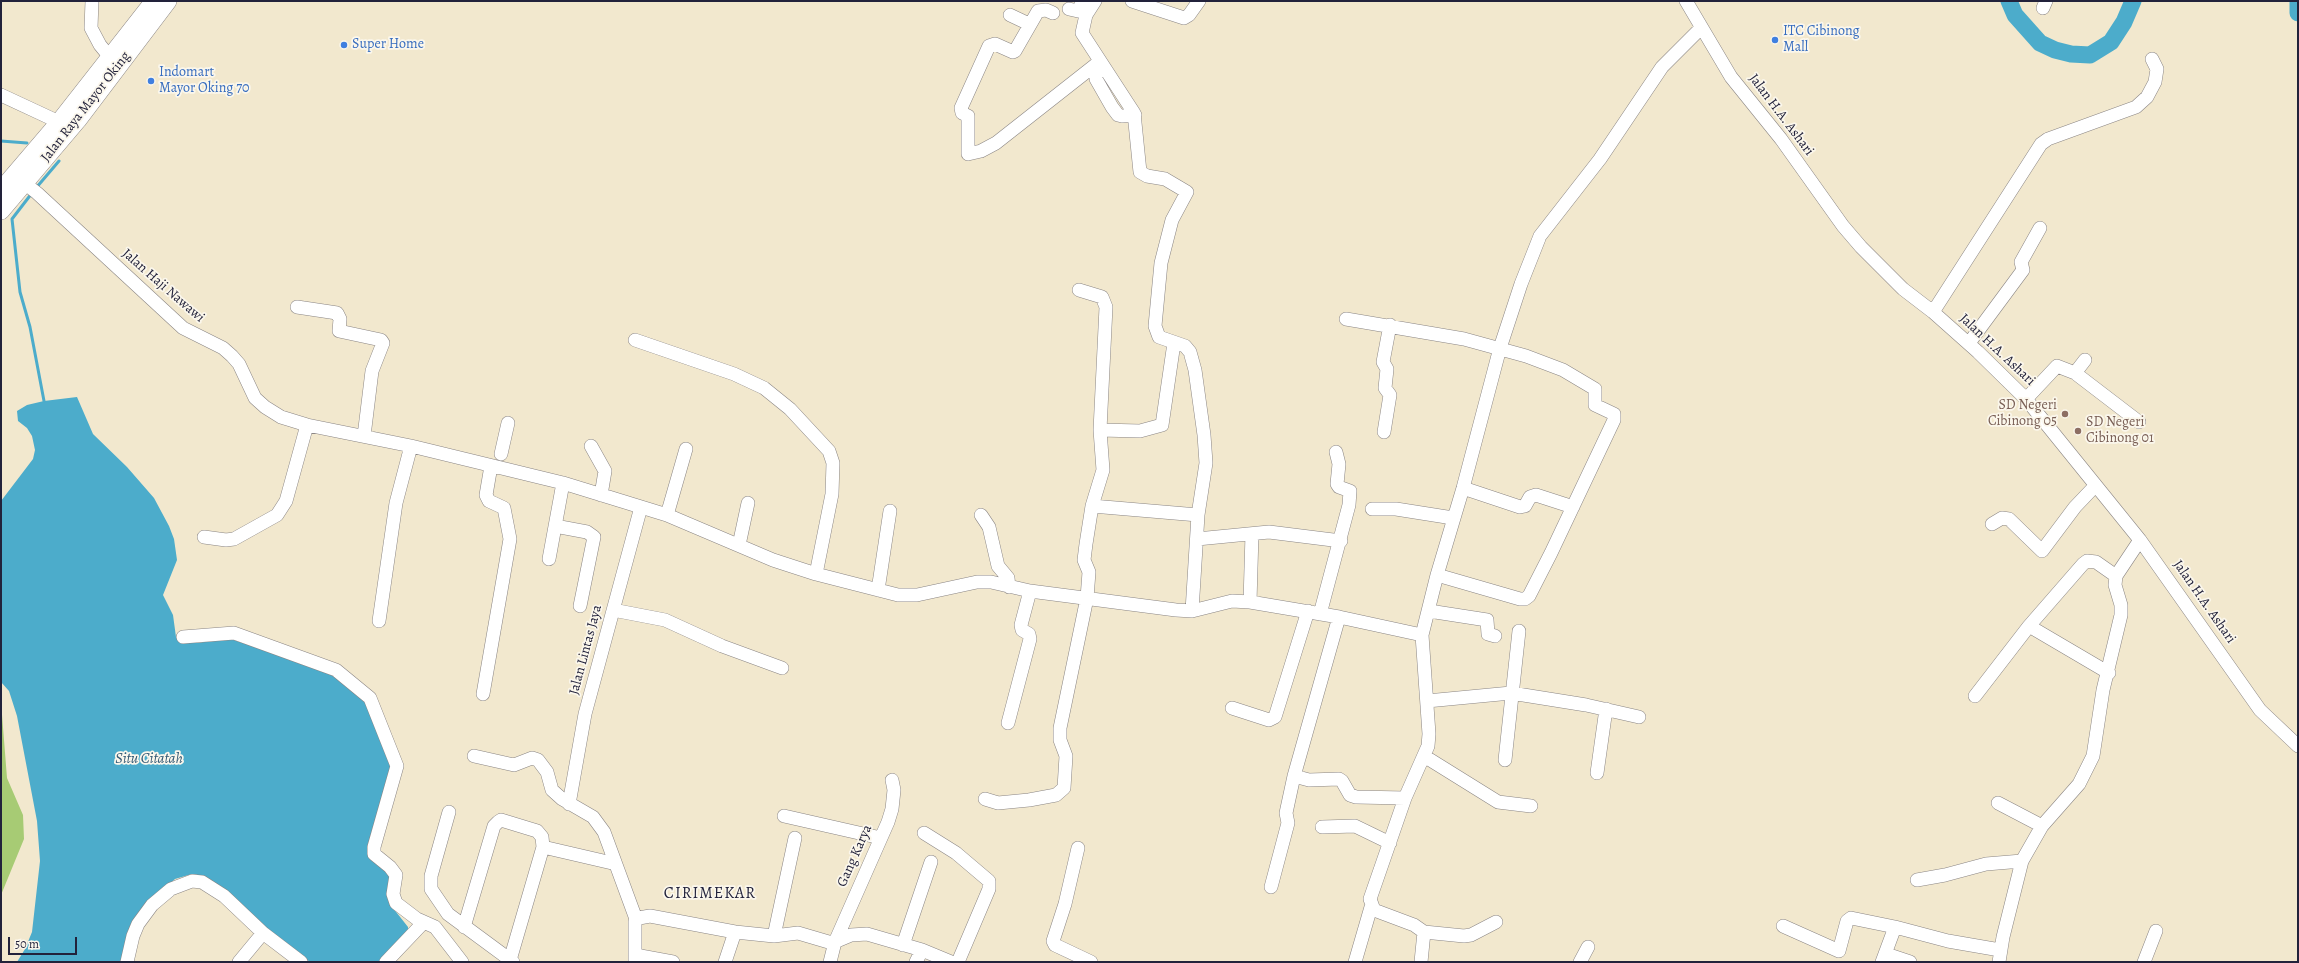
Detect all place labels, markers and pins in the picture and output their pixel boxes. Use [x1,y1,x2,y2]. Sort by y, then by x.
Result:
place label: ITC Cibinong Mall [1783,24,1860,56]
marker: ITC Cibinong Mall [1770,35,1780,45]
place label: Super Home [352,37,424,53]
marker: Super Home [339,40,349,50]
place label: Indomart Mayor Oking 70 [159,65,249,98]
marker: Indomart Mayor Oking 70 [146,76,156,86]
place label: SD Negeri Cibinong 05 [1988,398,2057,430]
marker: SD Negeri Cibinong 05 [2060,409,2070,419]
place label: SD Negeri Cibinong 01 [2086,415,2154,448]
marker: SD Negeri Cibinong 01 [2073,426,2083,436]

